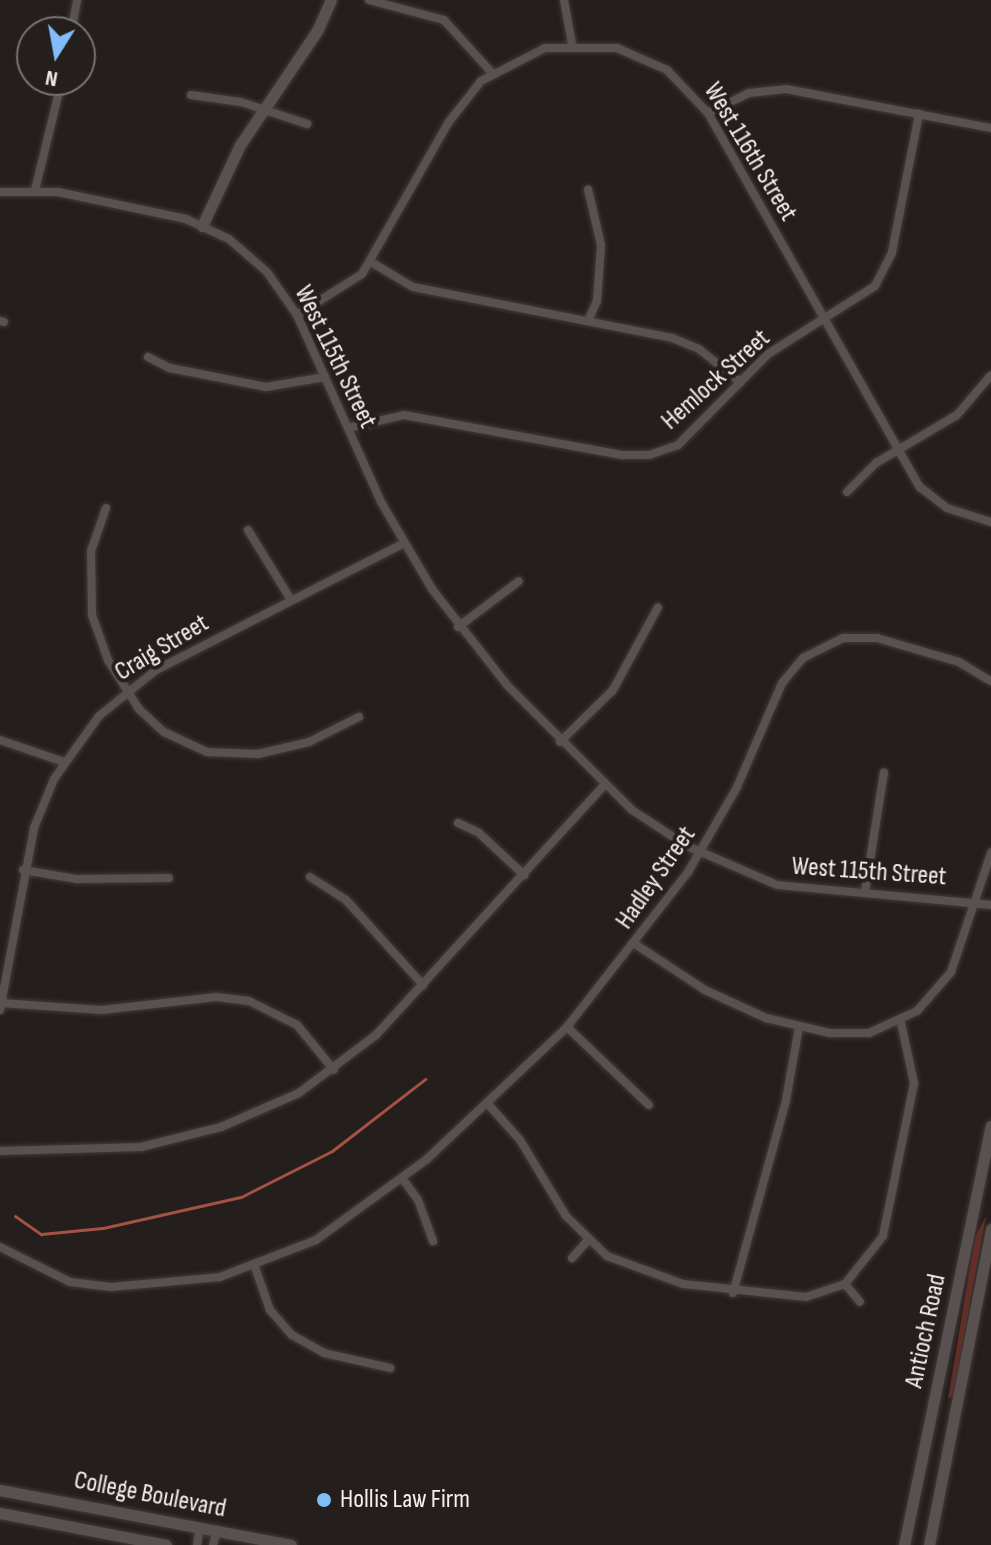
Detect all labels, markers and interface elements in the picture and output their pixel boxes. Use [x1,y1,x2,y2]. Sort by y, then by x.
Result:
north arrow [16,16,96,96]
text: N [43,64,60,92]
street label: West 116th Street [696,77,804,227]
street label: West 115th Street [287,280,383,434]
street label: Hemlock Street [655,323,777,437]
street label: Craig Street [109,608,215,688]
street label: Hadley Street [609,821,703,935]
street label: West 115th Street [791,851,947,893]
street label: Antioch Road [899,1271,953,1391]
street label: College Boulevard [71,1465,229,1525]
place label: Hollis Law Firm [340,1484,470,1516]
marker: Hollis Law Firm [315,1491,333,1509]

